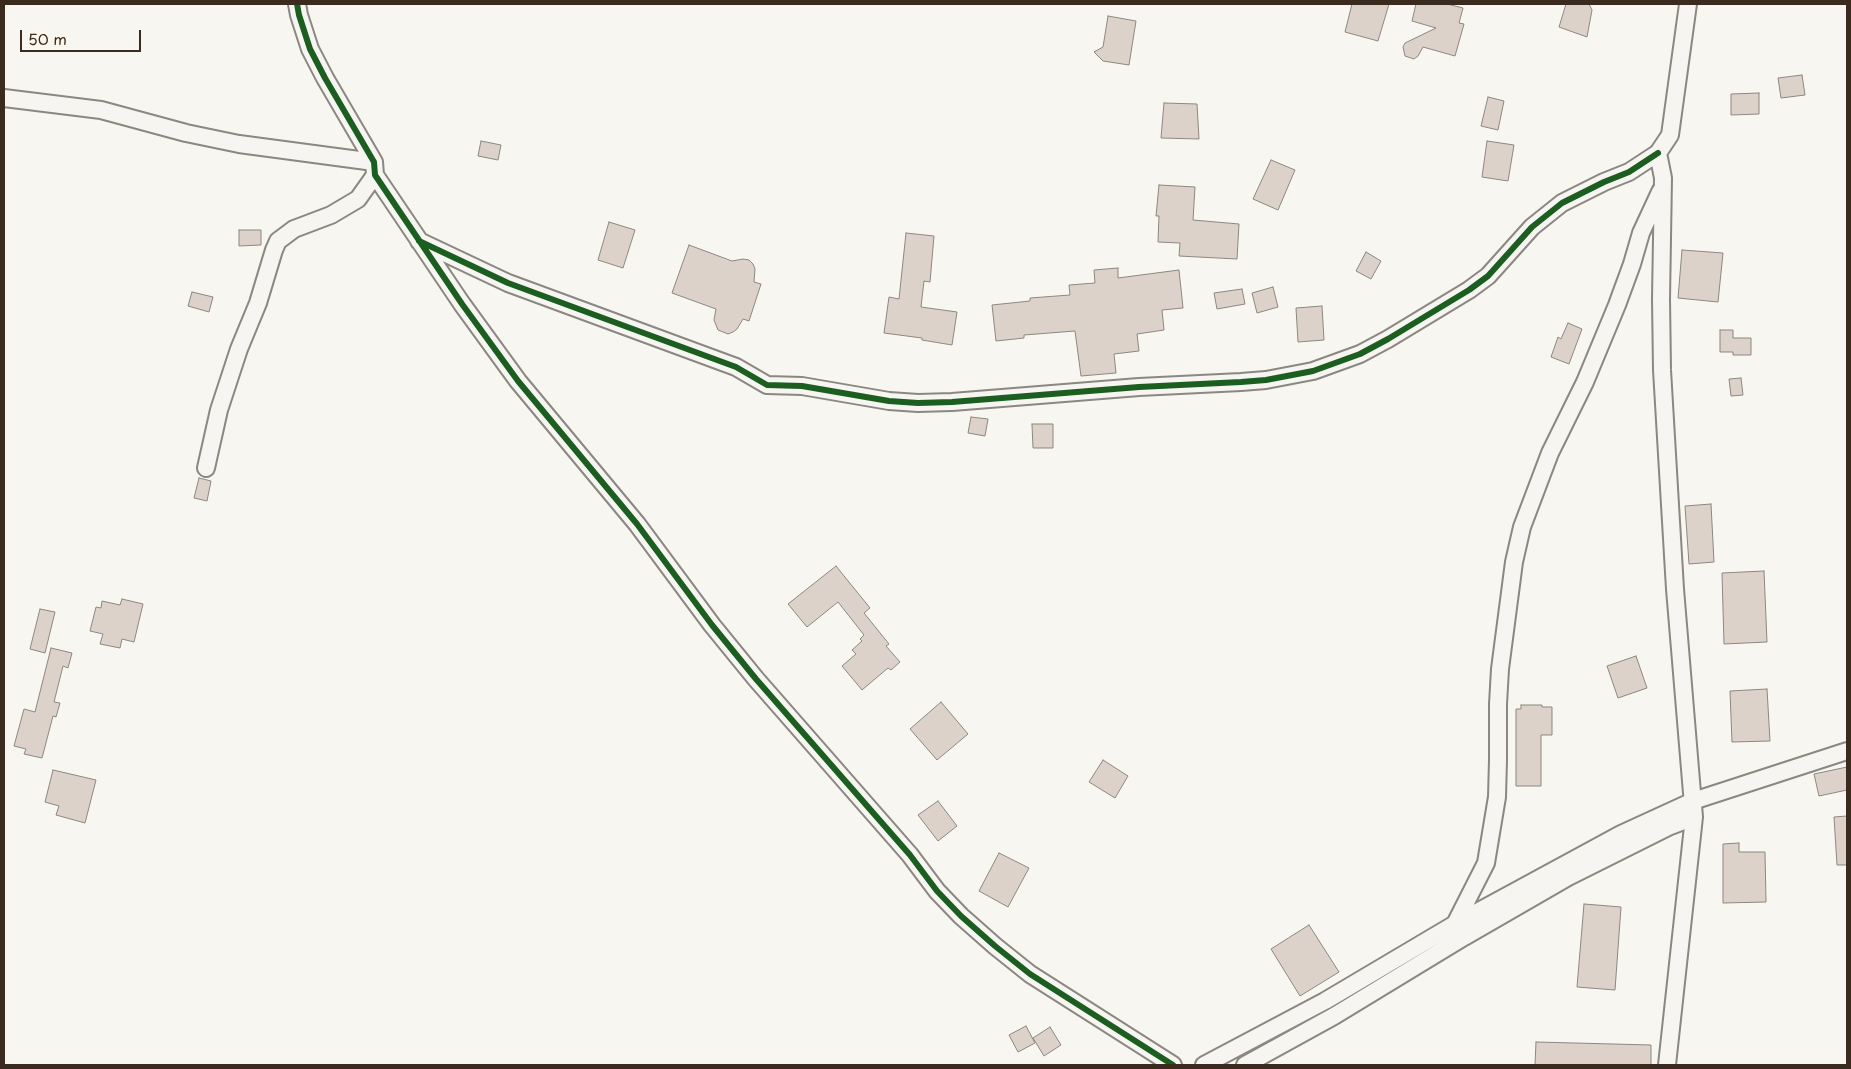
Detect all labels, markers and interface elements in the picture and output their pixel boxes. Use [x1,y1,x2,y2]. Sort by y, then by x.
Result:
scale bar [22,20,144,52]
text: 50 m [28,27,67,50]

